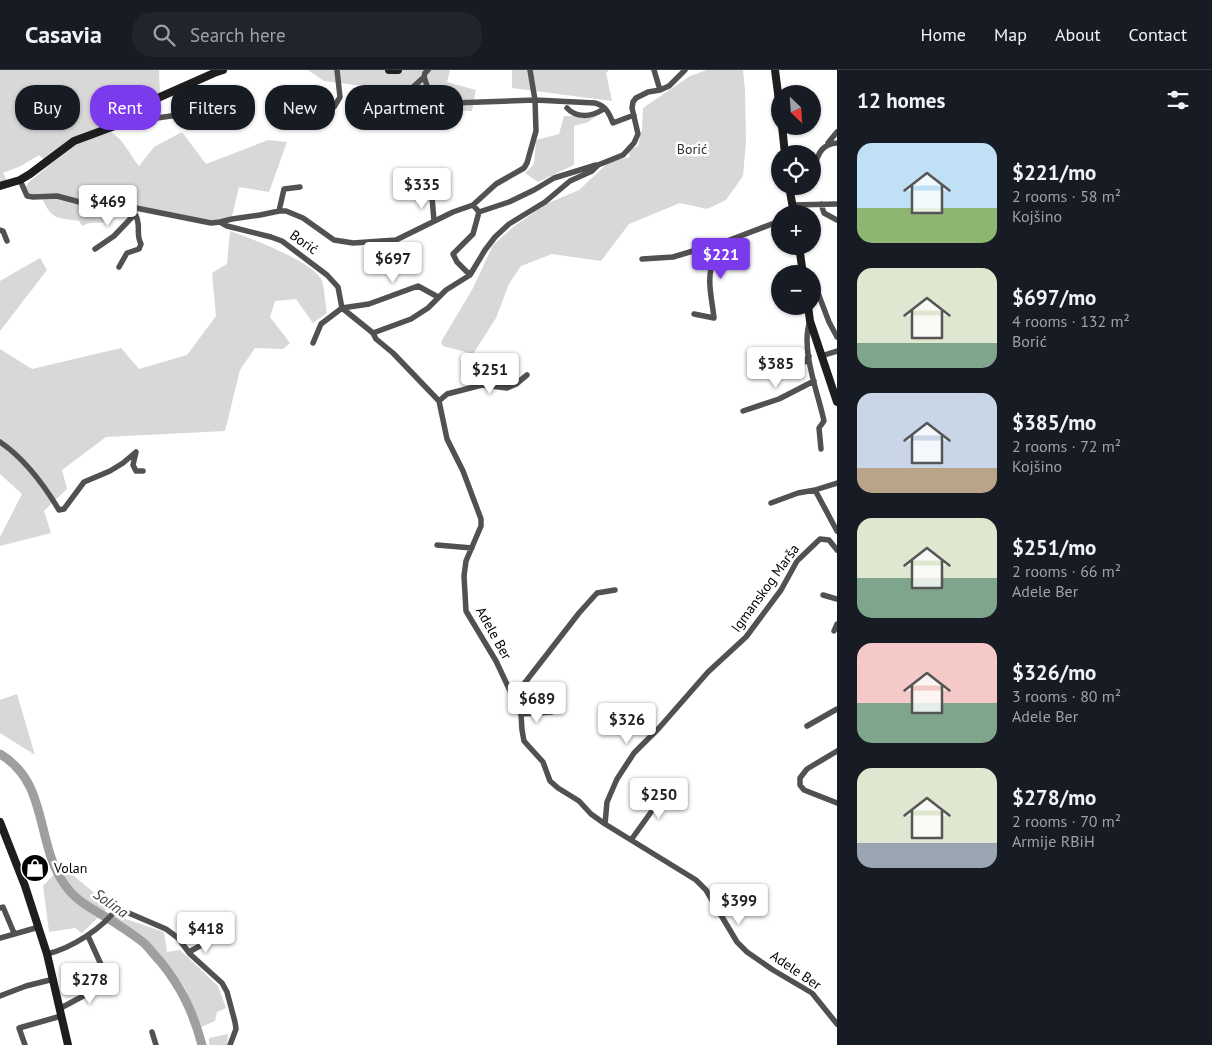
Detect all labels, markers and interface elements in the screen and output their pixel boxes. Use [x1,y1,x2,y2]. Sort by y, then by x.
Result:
search box [132,12,482,57]
text: Casavia [25,19,102,50]
icon: search [150,21,178,49]
text: Search here [190,23,286,47]
text: Home [920,23,966,46]
text: Map [994,23,1027,46]
text: About [1055,23,1101,46]
text: Contact [1129,23,1187,46]
chip: Buy [15,85,80,130]
chip: Rent [90,85,161,130]
chip: Filters [171,85,255,130]
chip: New [265,85,335,130]
chip: Apartment [345,85,463,130]
north arrow [771,85,821,135]
map controls [771,85,821,315]
icon: filters [1164,86,1192,114]
text: 12 homes [857,87,945,114]
park label: Borić [677,140,707,158]
button: locate [771,145,821,195]
text: $221/mo [1012,159,1096,186]
icon: home [897,163,957,223]
pin: $335 [392,168,452,210]
text: $335 [404,174,440,194]
pin: $469 [78,184,138,227]
text: 2 rooms · 58 m² [1012,186,1121,206]
text: $469 [90,191,126,211]
button: + [771,205,821,255]
text: Kojšino [1012,206,1062,226]
street label: Borić [286,226,322,258]
pin: $221 [691,238,751,280]
pin: $697 [363,242,423,284]
text: $221 [703,244,739,264]
text: $697 [375,248,411,268]
button: − [771,265,821,315]
text: $697/mo [1012,284,1096,311]
icon: home [897,288,957,348]
text: 4 rooms · 132 m² [1012,311,1130,331]
text: Borić [1012,331,1047,351]
pin: $385 [746,346,806,389]
pin: $251 [460,352,520,395]
text: $385 [758,353,794,373]
text: $251 [472,359,508,379]
text: $385/mo [1012,409,1096,436]
icon: home [897,413,957,473]
text: 2 rooms · 72 m² [1012,436,1121,456]
text: Kojšino [1012,456,1062,476]
text: $251/mo [1012,534,1096,561]
icon: home [897,538,957,598]
street label: Igmanskog Marša [727,540,803,636]
text: 2 rooms · 66 m² [1012,561,1121,581]
text: Adele Ber [1012,581,1078,601]
street label: Adele Ber [472,603,516,663]
text: $326/mo [1012,659,1096,686]
icon: home [897,663,957,723]
pin: $689 [507,682,567,724]
text: 3 rooms · 80 m² [1012,686,1121,706]
text: $689 [519,688,555,708]
pin: $326 [597,702,657,745]
text: Adele Ber [1012,706,1078,726]
text: $326 [609,709,645,729]
pin: $250 [629,778,689,820]
text: $250 [641,784,677,804]
text: $278/mo [1012,784,1096,811]
icon: home [897,788,957,848]
text: 2 rooms · 70 m² [1012,811,1121,831]
text: Armije RBiH [1012,831,1095,851]
shop icon: Volan [20,853,50,883]
place label: Volan [53,859,87,877]
water label: Solina [90,884,133,922]
pin: $399 [709,884,769,926]
text: $399 [721,890,757,910]
pin: $418 [176,912,236,954]
text: $418 [188,918,224,938]
street label: Adele Ber [767,946,825,994]
pin: $278 [60,962,120,1005]
text: $278 [72,969,108,989]

